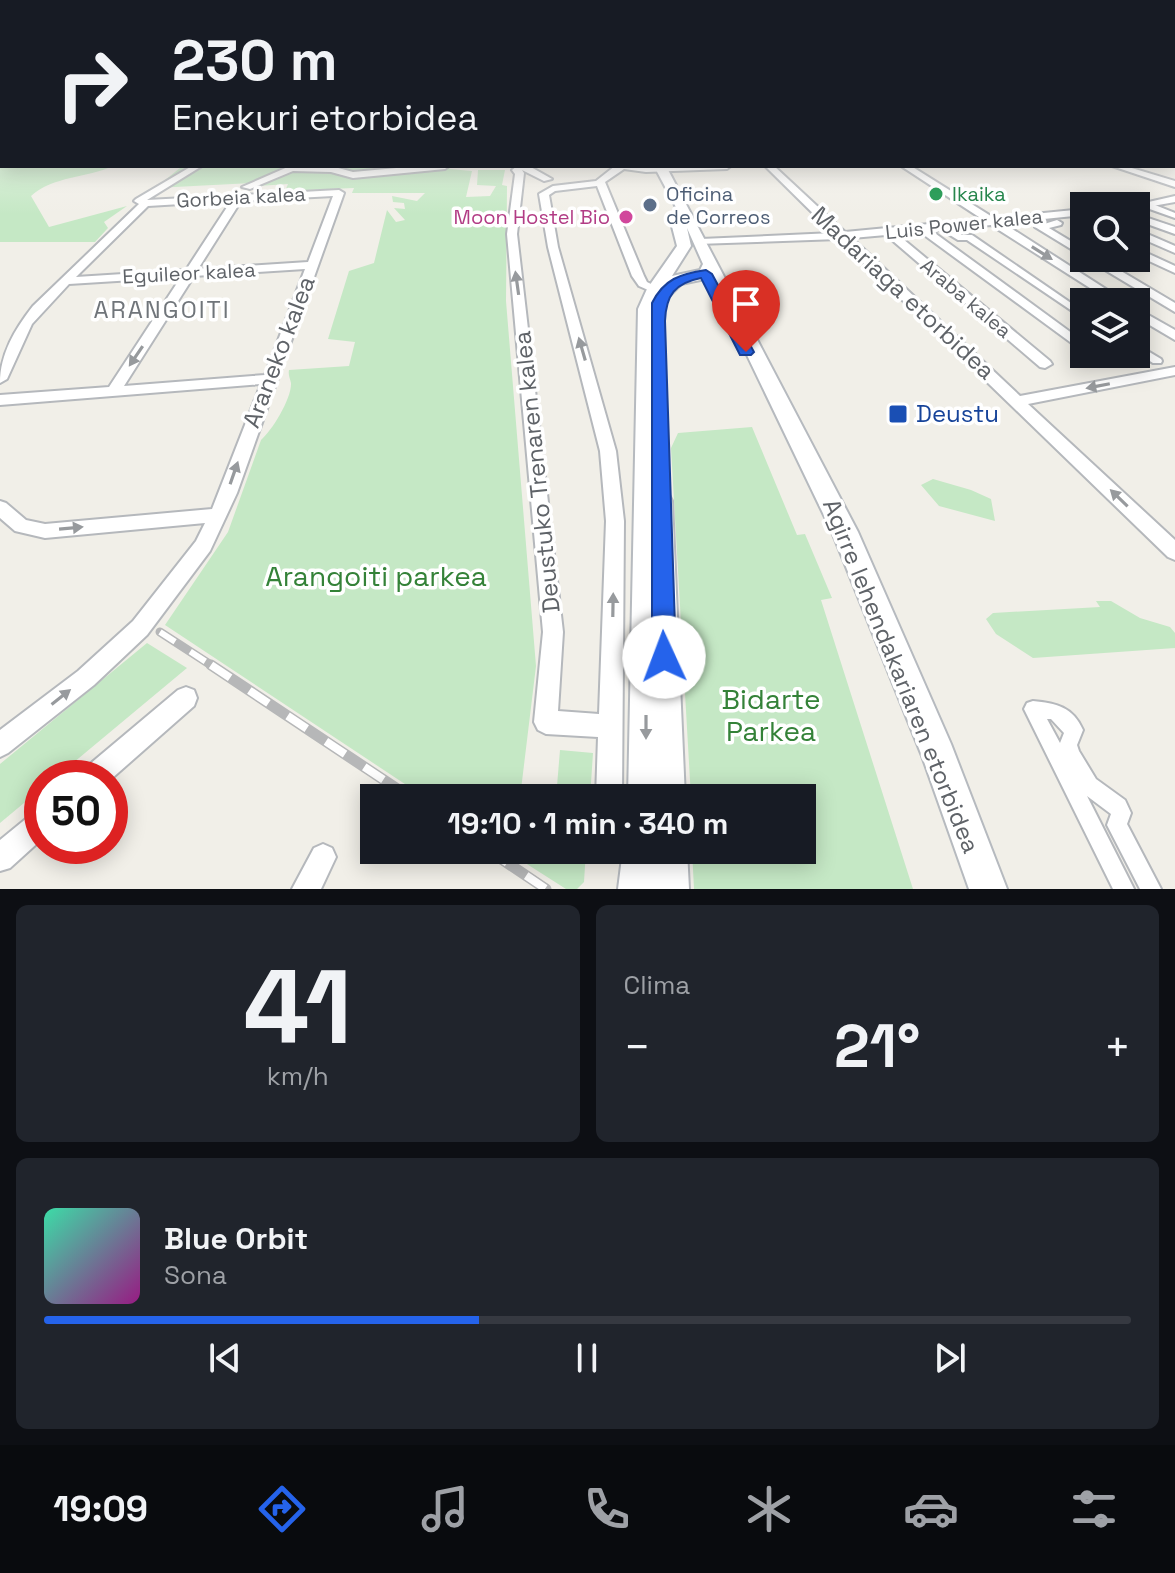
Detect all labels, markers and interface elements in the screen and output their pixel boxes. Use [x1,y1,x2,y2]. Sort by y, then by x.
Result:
text: 230 m [172,25,338,96]
icon: right [40,32,144,136]
text: Enekuri etorbidea [172,95,478,141]
street label: Gorbeia kalea [176,181,306,213]
place label: Oficina de Correos [666,181,771,230]
place label: Ikaika [952,181,1006,207]
marker: Ikaika [927,185,945,203]
map controls [1070,192,1150,368]
button: search [1070,192,1150,272]
marker: Oficina de Correos [641,196,659,214]
street label: Madariaga etorbidea [805,199,1002,386]
street label: Luis Power kalea [884,203,1044,245]
place label: Moon Hostel Bio [454,204,610,230]
marker: Moon Hostel Bio [617,208,635,226]
one-way arrow [1031,246,1053,260]
street label: Araba kalea [915,252,1017,344]
street label: Eguileor kalea [122,257,256,289]
one-way arrow [510,270,523,295]
pin [712,270,780,352]
street label: Araneko kalea [235,271,322,432]
icon: arrive [724,282,768,326]
button: layers [1070,288,1150,368]
district label: ARANGOITI [93,294,231,325]
street label: Deustuko Trenaren kalea [506,329,567,615]
one-way arrow [575,336,588,360]
one-way arrow [129,346,144,367]
one-way arrow [1086,380,1111,392]
place label: Deustu [916,398,999,429]
marker: Deustu [887,403,909,425]
one-way arrow [229,460,241,484]
one-way arrow [1110,489,1129,508]
street label: Agirre lehendakariaren etorbidea [816,494,987,858]
one-way arrow [59,522,84,535]
park label: Arangoiti parkea [265,558,487,594]
one-way arrow [607,592,620,617]
position arrow [622,615,706,699]
park label: Bidarte Parkea [721,681,821,749]
one-way arrow [51,689,71,706]
one-way arrow [640,715,652,740]
speed limit sign: 50 [24,760,128,864]
text: 19:10 · 1 min · 340 m [448,804,728,843]
text: 41 [243,941,352,1073]
text: Clima [624,968,690,1002]
text: 21° [834,1008,920,1085]
text: − [624,1019,651,1075]
text: + [1104,1019,1131,1075]
text: km/h [267,1059,329,1093]
text: Blue Orbit [164,1219,308,1258]
text: Sona [164,1258,227,1292]
icon: previous [203,1336,247,1380]
icon: pause [565,1336,609,1380]
icon: next [928,1336,972,1380]
icon: directions [254,1481,310,1537]
icon: music [417,1481,473,1537]
icon: phone [579,1481,635,1537]
icon: climate [741,1481,797,1537]
icon: car [903,1481,959,1537]
icon: filters [1066,1481,1122,1537]
text: 19:09 [53,1486,148,1532]

